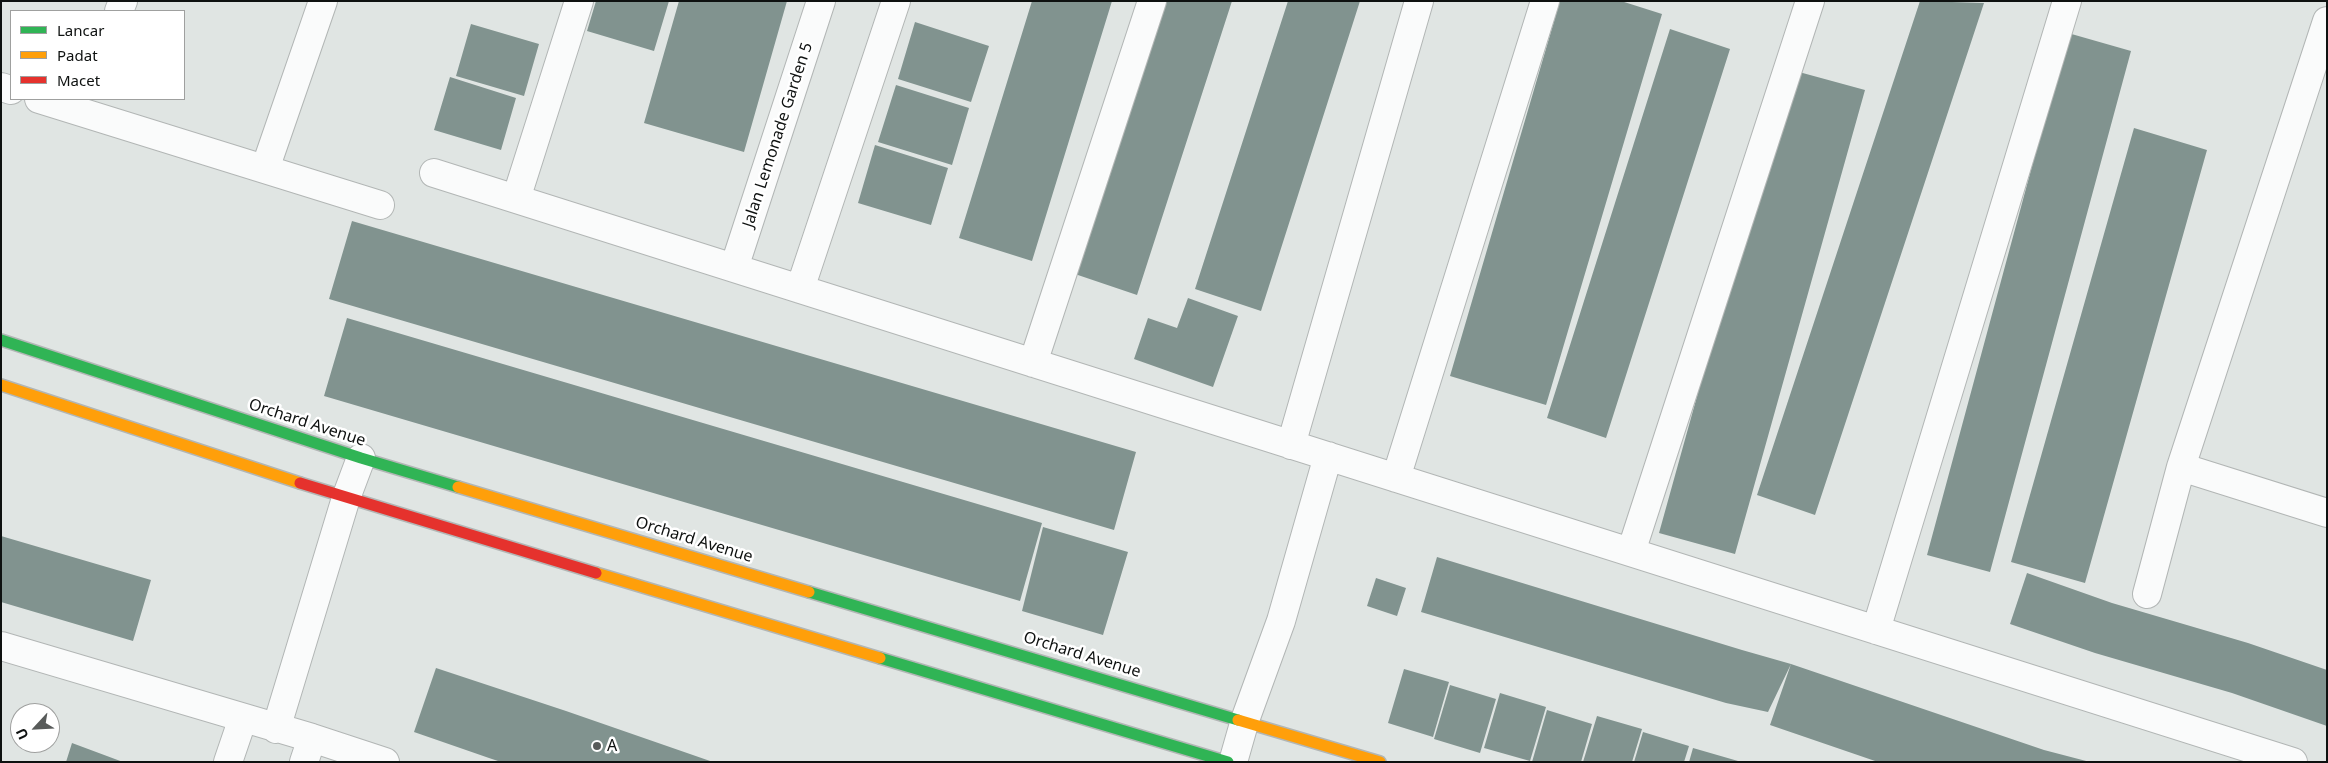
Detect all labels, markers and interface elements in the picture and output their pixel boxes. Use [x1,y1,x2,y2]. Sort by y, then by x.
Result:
legend [10,10,185,100]
text: Lancar [57,20,104,40]
street label: Jalan Lemonade Garden 5 [739,40,817,230]
text: Padat [57,45,98,65]
text: Macet [57,70,100,90]
street label: Orchard Avenue [246,395,368,451]
street label: Orchard Avenue [633,513,755,567]
street label: Orchard Avenue [1021,628,1143,682]
north arrow [10,703,60,753]
text: U [11,725,33,743]
place label: A [607,736,617,756]
marker: A [591,740,603,752]

